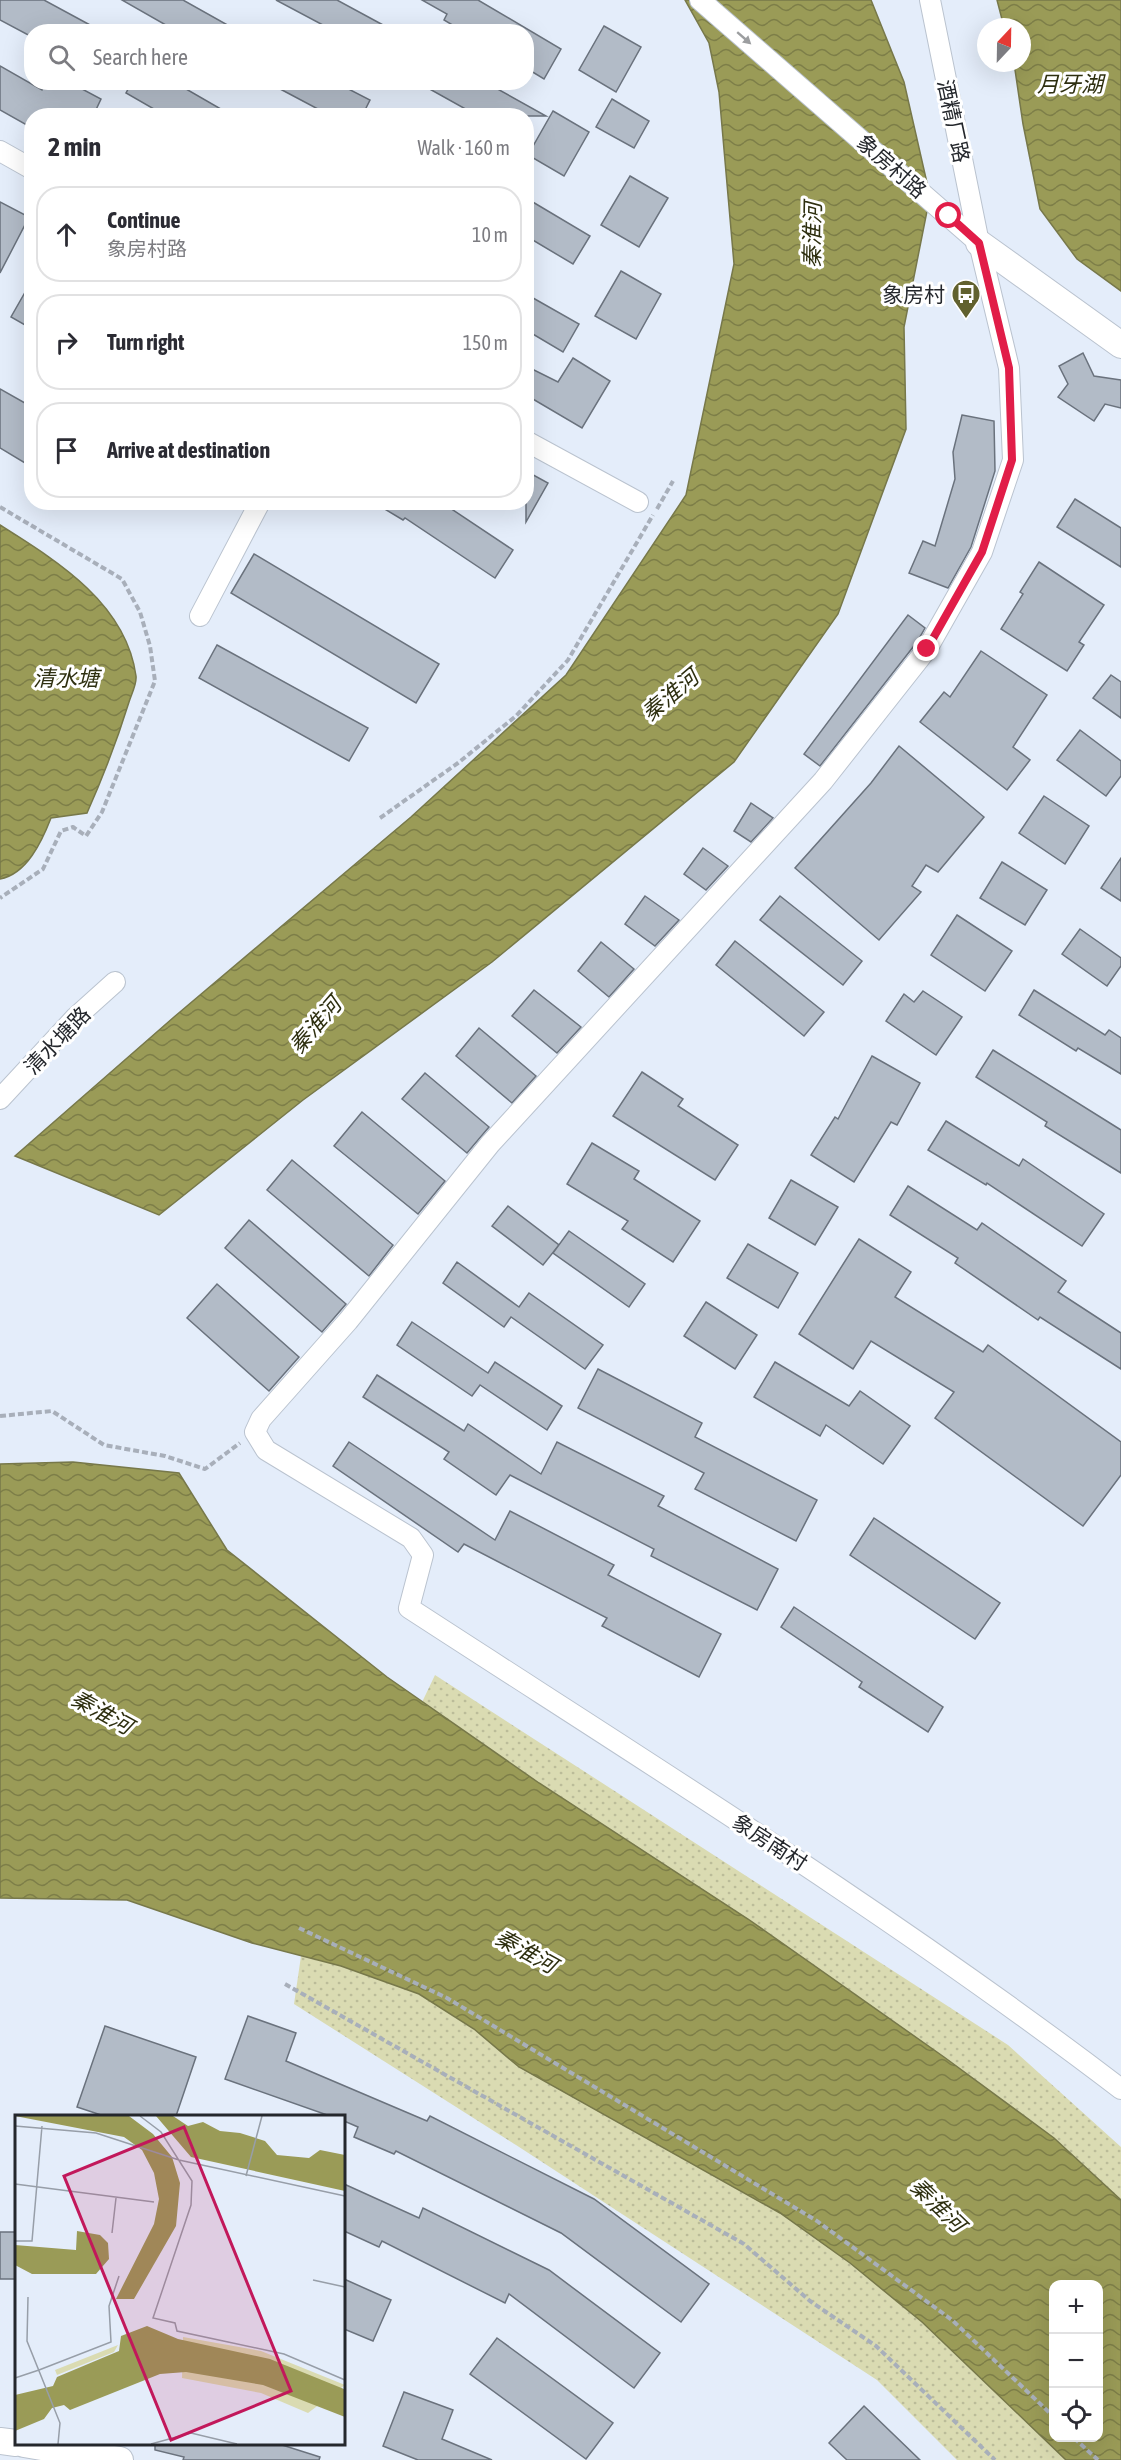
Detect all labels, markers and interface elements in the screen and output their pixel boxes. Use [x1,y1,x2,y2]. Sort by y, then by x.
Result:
north arrow [977,18,1031,72]
search box [24,24,534,90]
one-way arrow [736,31,751,44]
icon: search [45,41,78,74]
text: Search here [93,44,188,70]
water label: 月牙湖 [1037,71,1106,97]
street label: 酒精厂路 [934,77,974,165]
street label: 象房村路 [852,129,932,203]
text: 2 min [48,132,101,162]
text: Walk · 160 m [418,136,510,159]
water label: 秦淮河 [798,198,826,268]
route start [935,202,961,228]
text: Continue [107,207,181,233]
icon: ahead [50,218,83,251]
text: 10 m [472,223,508,246]
text: 象房村路 [107,237,187,260]
bus stop icon: 象房村 [950,278,982,320]
place label: 象房村 [882,282,945,306]
icon: right [50,326,83,359]
text: Turn right [107,329,184,355]
text: 150 m [463,331,508,354]
icon: arrive [50,434,83,467]
text: Arrive at destination [107,437,270,463]
route end [913,635,939,661]
water label: 秦淮河 [636,661,707,726]
water label: 清水塘 [33,665,103,691]
water label: 秦淮河 [284,989,349,1058]
street label: 清水塘路 [19,1001,95,1079]
water label: 秦淮河 [67,1685,141,1741]
street label: 象房南村 [728,1809,812,1875]
water label: 秦淮河 [491,1924,565,1980]
inset map [15,2115,345,2445]
water label: 秦淮河 [905,2173,974,2240]
map controls [1049,2280,1103,2442]
button: + [1049,2280,1103,2334]
button: − [1049,2334,1103,2388]
button: locate [1049,2388,1103,2442]

